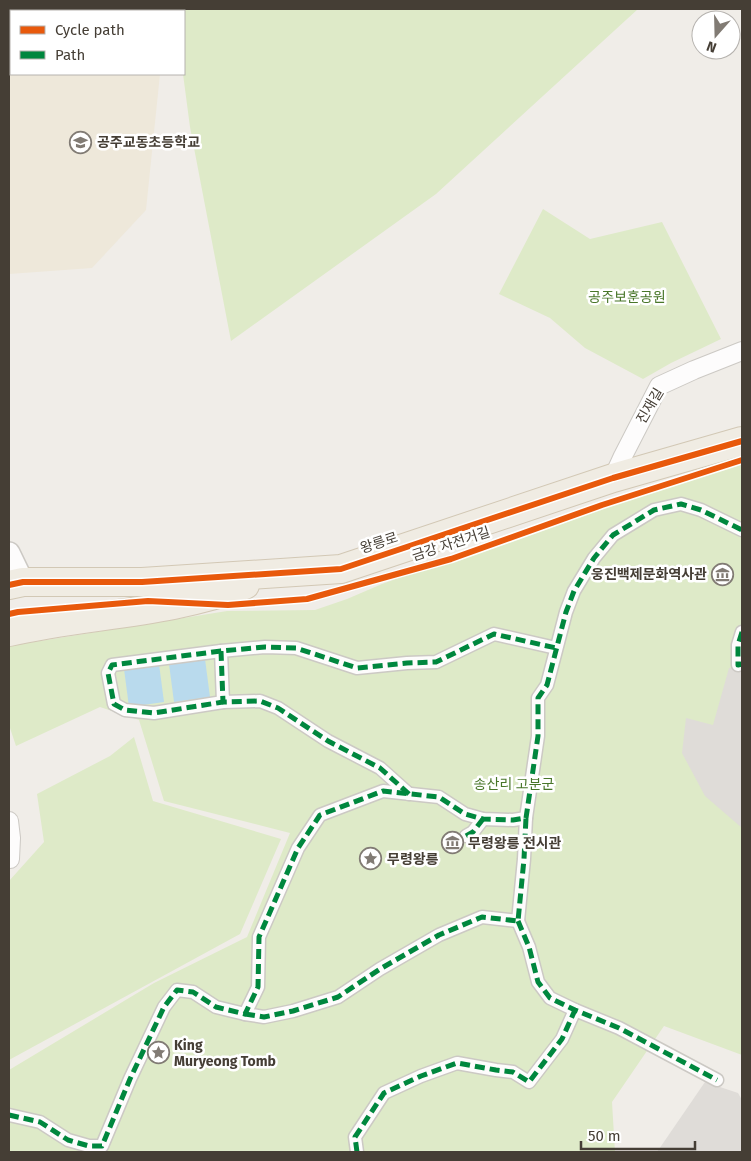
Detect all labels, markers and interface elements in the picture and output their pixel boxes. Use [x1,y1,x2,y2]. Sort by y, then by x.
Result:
legend [10,10,185,75]
north arrow [691,10,741,60]
text: Cycle path [55,21,125,39]
text: N [704,37,719,56]
text: Path [55,46,85,64]
school or university icon: 공주교동초등학교 [69,130,93,154]
place label: 공주교동초등학교 [97,134,200,151]
park label: 공주보훈공원 [588,289,666,306]
street label: 진재길 [633,385,667,427]
street label: 금강 자전거길 [410,523,492,565]
street label: 왕릉로 [358,529,400,557]
museum icon: 웅진백제문화역사관 [711,562,735,586]
place label: 웅진백제문화역사관 [591,566,707,583]
park label: 송산리 고분군 [474,776,555,793]
museum icon: 무령왕릉 전시관 [440,831,464,855]
place label: 무령왕릉 전시관 [468,835,562,852]
place icon: 무령왕릉 [359,847,383,871]
place label: 무령왕릉 [387,851,439,868]
place label: King Muryeong Tomb [174,1037,276,1070]
place icon: King Muryeong Tomb [146,1041,170,1065]
scale bar [581,1118,695,1150]
text: 50 m [588,1127,621,1145]

